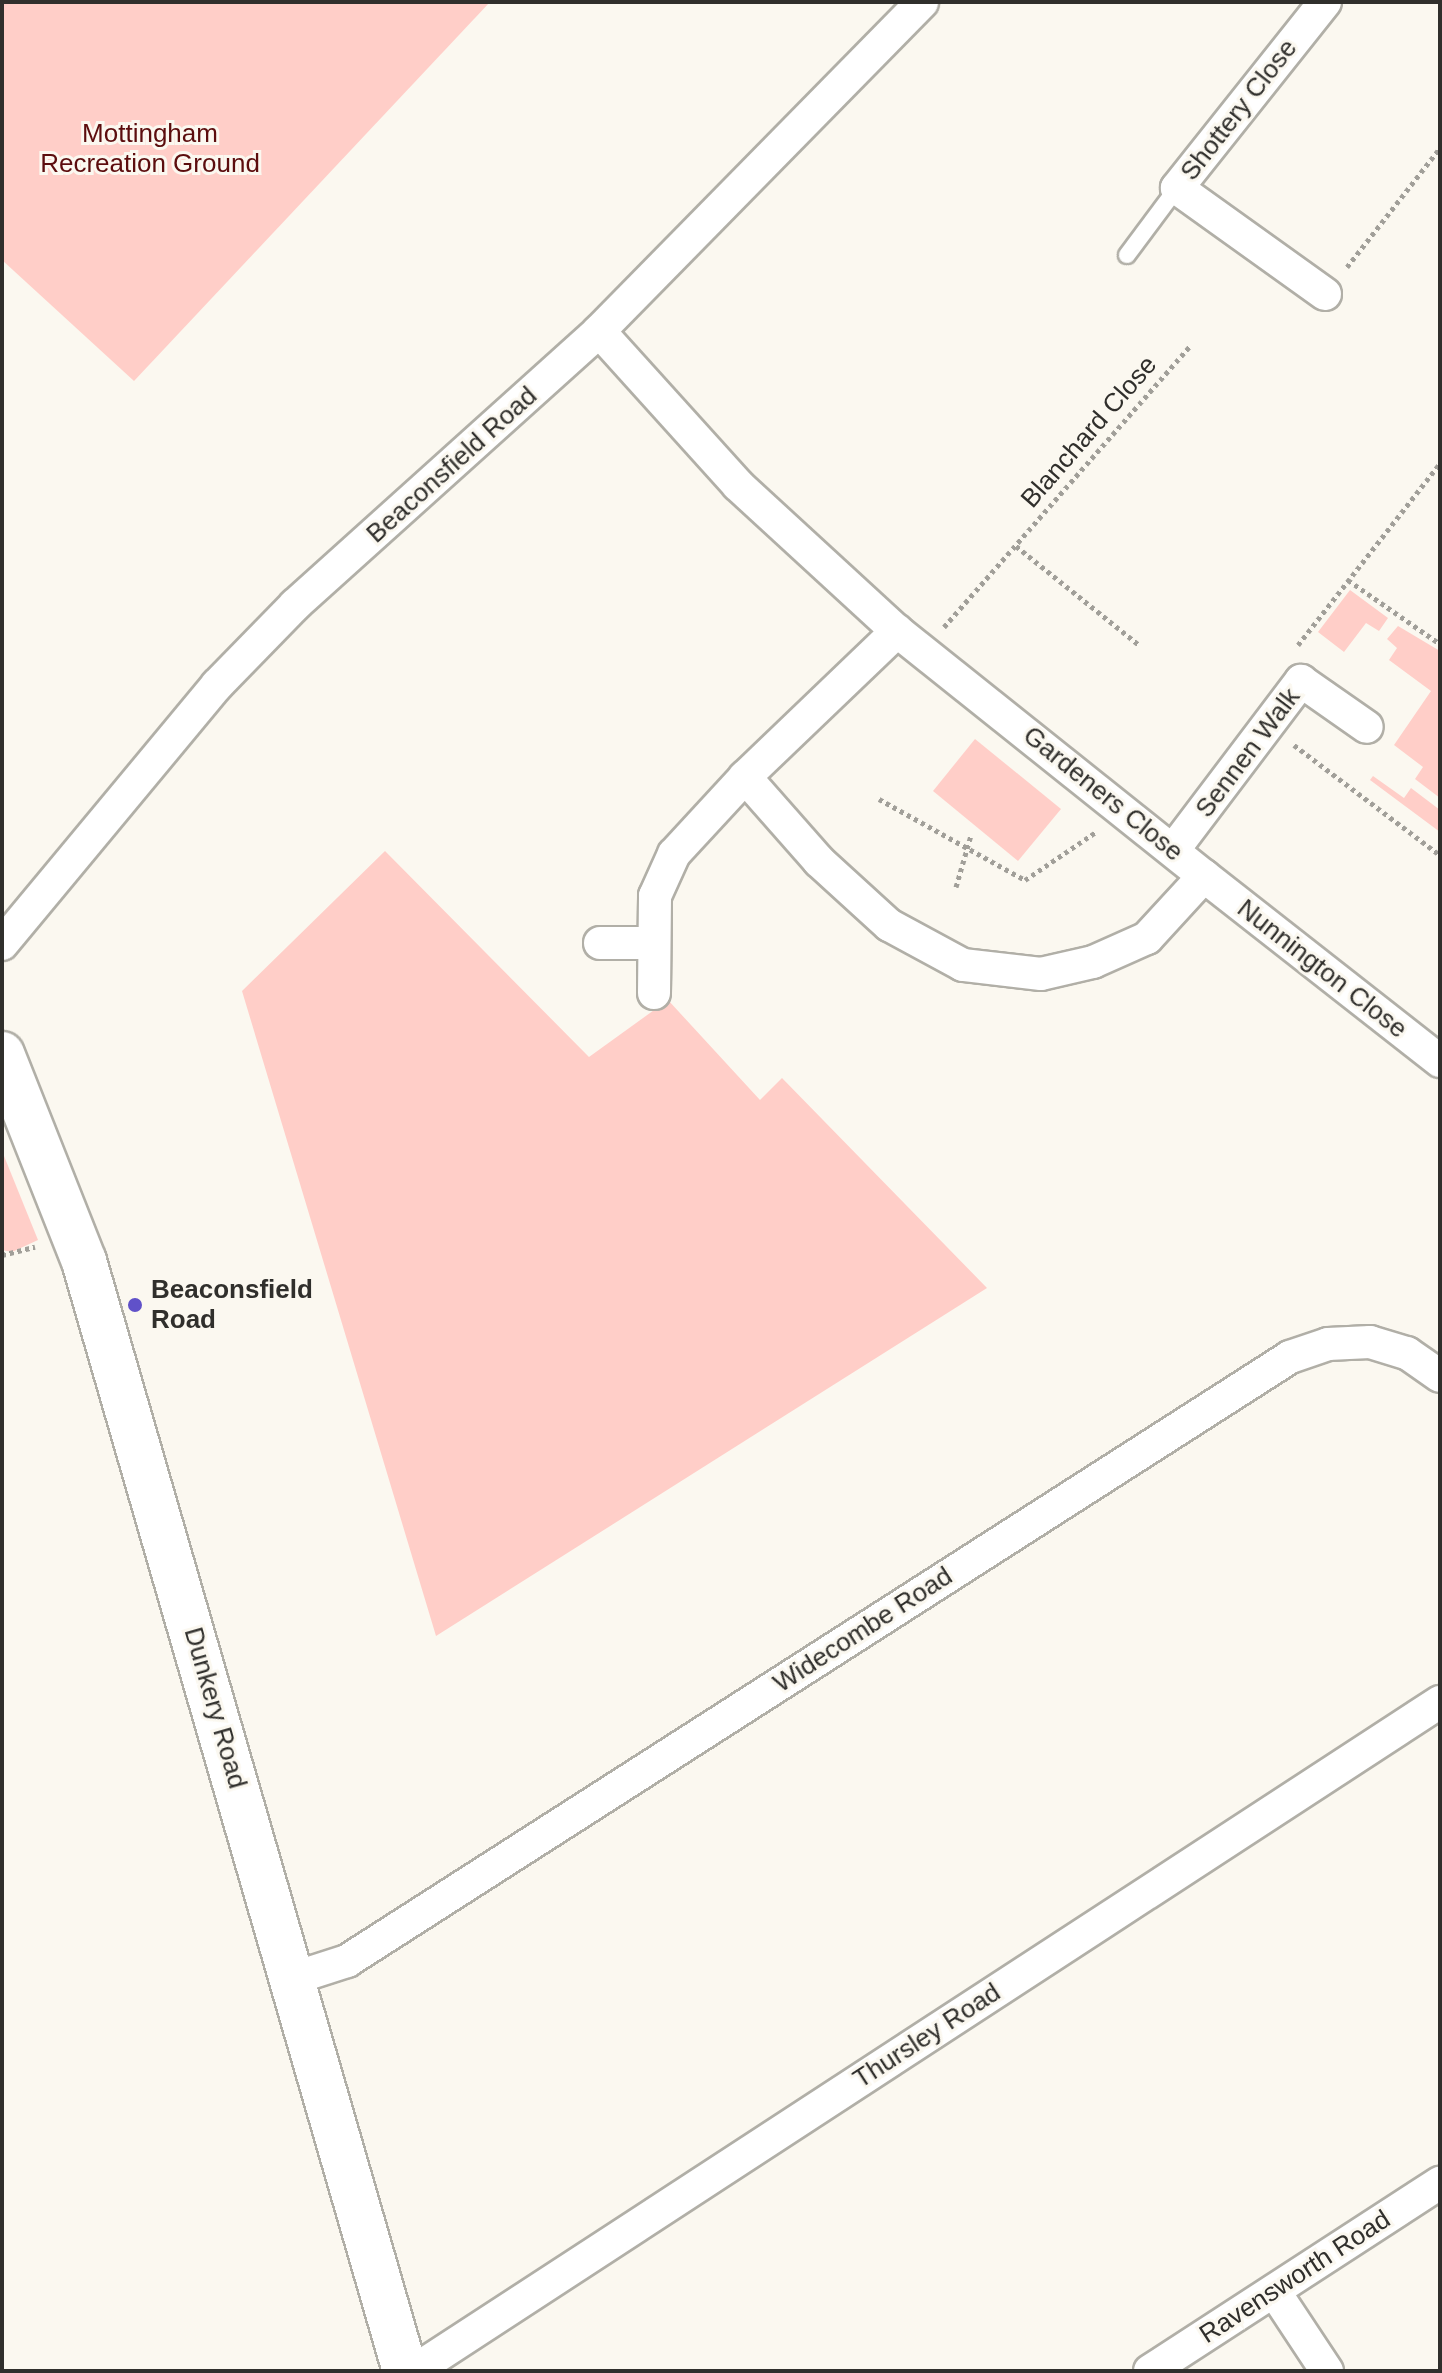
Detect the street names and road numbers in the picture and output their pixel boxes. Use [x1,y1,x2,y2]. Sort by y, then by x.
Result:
street label: Shottery Close [1174,33,1304,187]
street label: Blanchard Close [1015,350,1163,514]
street label: Beaconsfield Road [360,380,544,550]
street label: Sennen Walk [1189,682,1307,824]
street label: Gardeners Close [1017,720,1189,868]
street label: Nunnington Close [1231,893,1413,1045]
street label: Widecombe Road [768,1561,958,1699]
street label: Dunkery Road [177,1624,253,1792]
street label: Thursley Road [848,1977,1006,2095]
street label: Ravensworth Road [1194,2204,1396,2350]

